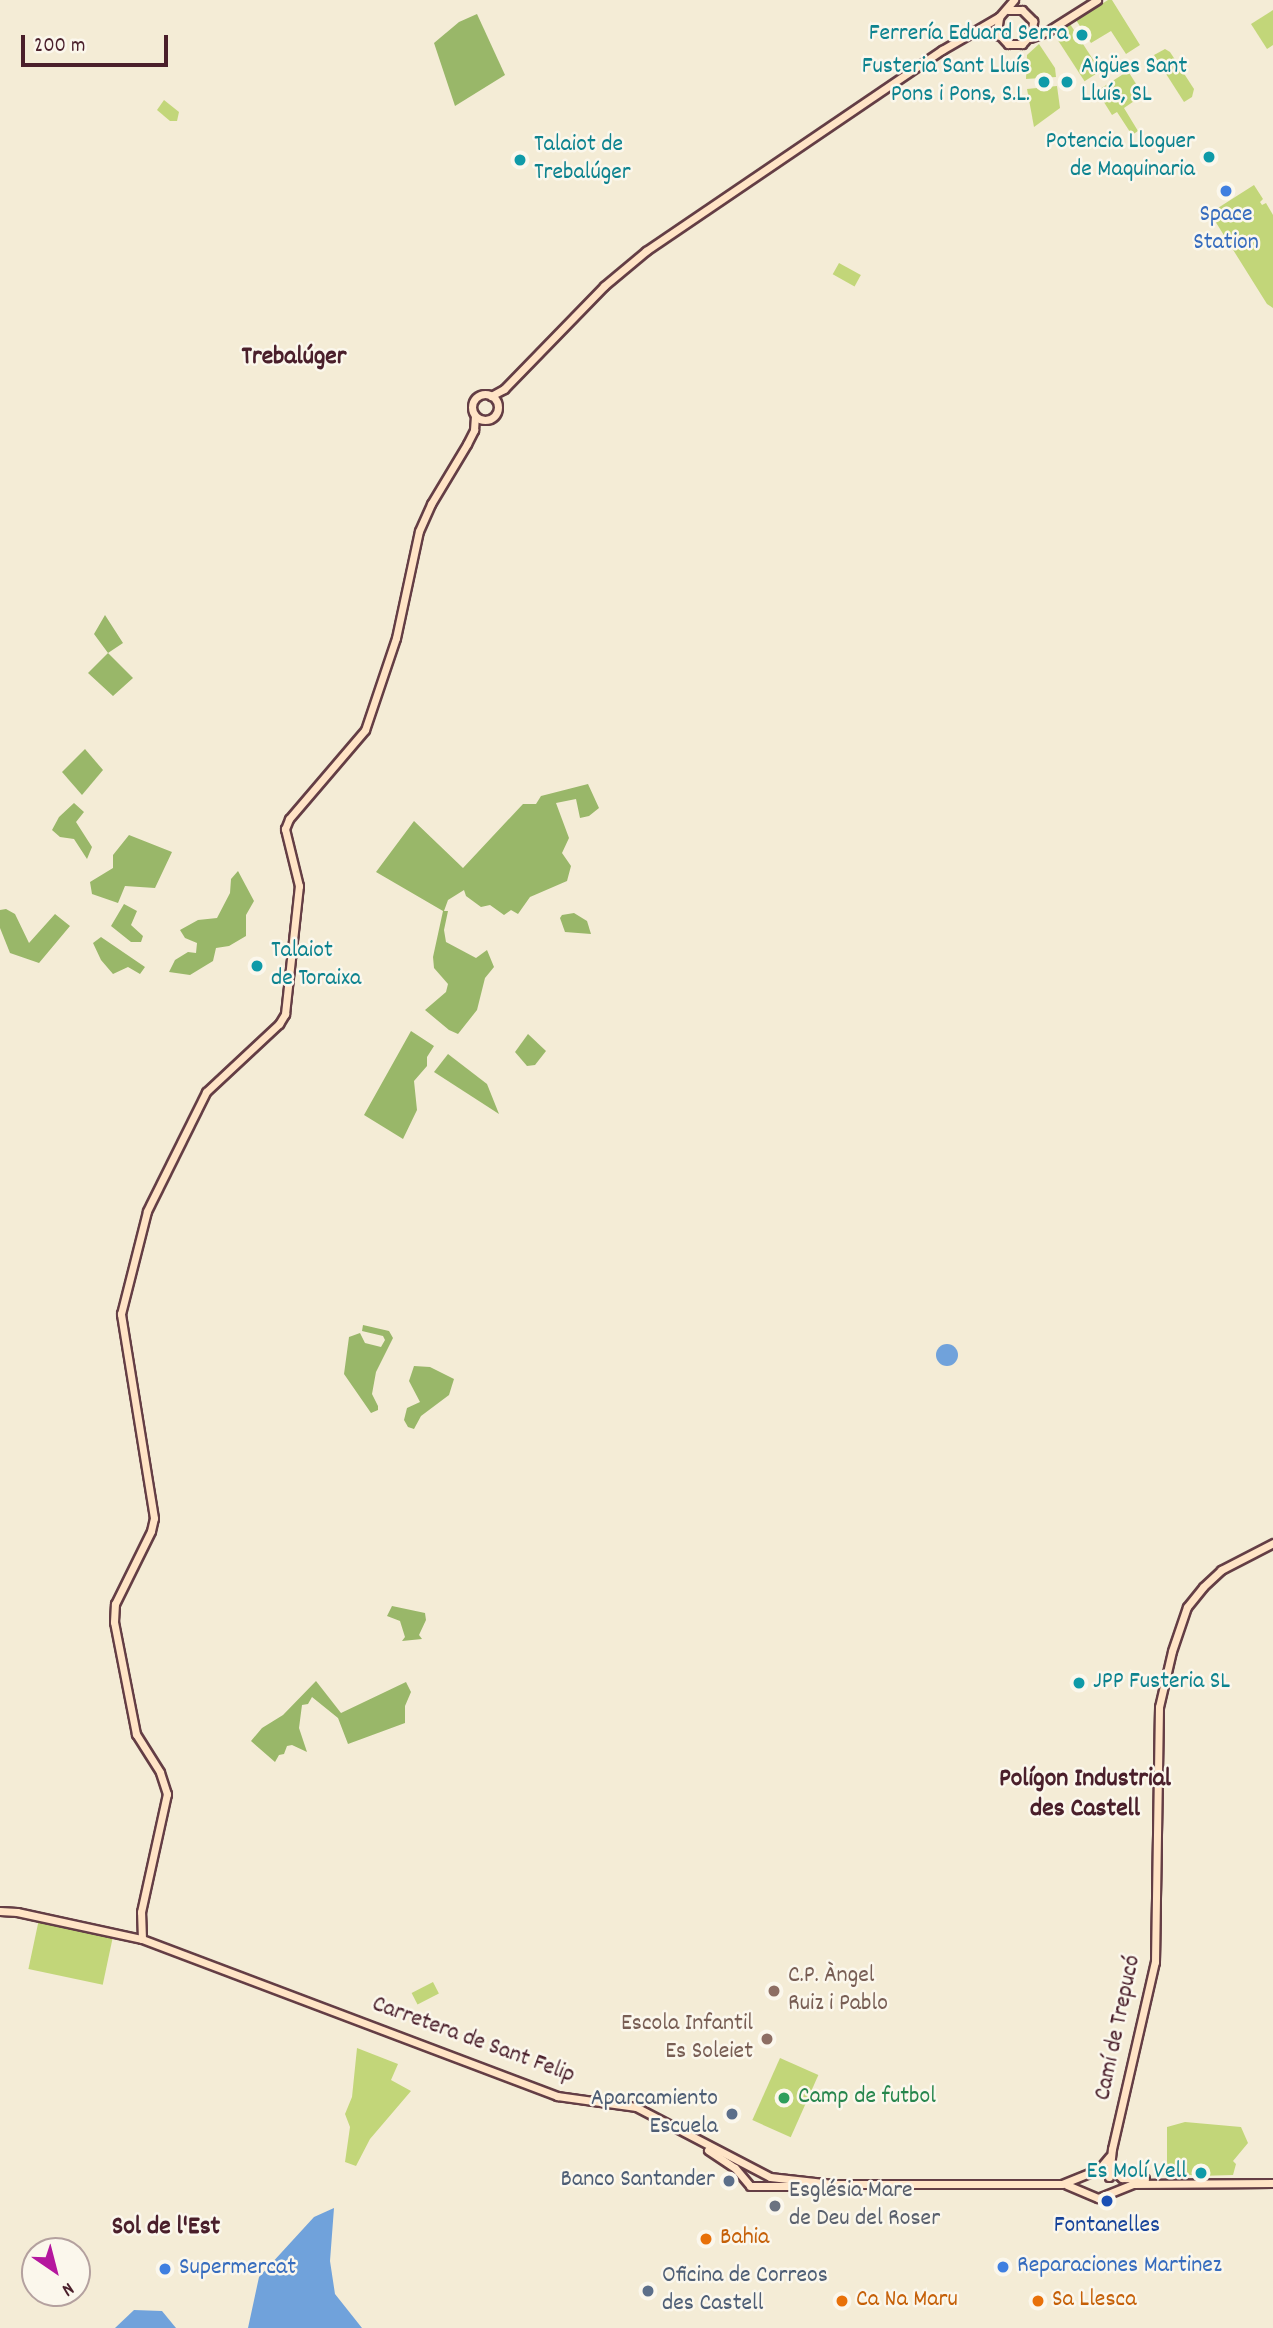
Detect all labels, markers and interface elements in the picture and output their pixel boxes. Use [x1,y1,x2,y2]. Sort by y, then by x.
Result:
scale bar [24,21,172,65]
place label: Ferrería Eduard Serra [869,21,1068,49]
marker: Ferrería Eduard Serra [1074,27,1090,43]
text: 200 m [34,32,85,62]
place label: Fusteria Sant Lluís Pons i Pons, S.L. [862,54,1030,110]
place label: Aigües Sant Lluís, SL [1081,54,1187,110]
marker: Fusteria Sant Lluís Pons i Pons, S.L. [1036,74,1052,90]
marker: Aigües Sant Lluís, SL [1059,74,1075,90]
place label: Potencia Lloguer de Maquinaria [1046,129,1195,185]
place label: Talaiot de Trebalúger [534,132,631,188]
marker: Potencia Lloguer de Maquinaria [1201,149,1217,165]
marker: Talaiot de Trebalúger [512,152,528,168]
marker: Space Station [1218,183,1234,199]
place label: Space Station [1193,202,1259,258]
district label: Trebalúger [242,342,346,374]
place label: Talaiot de Toraixa [271,938,361,994]
marker: Talaiot de Toraixa [249,958,265,974]
place label: JPP Fusteria SL [1093,1669,1230,1697]
marker: JPP Fusteria SL [1071,1675,1087,1691]
district label: Polígon Industrial des Castell [999,1764,1171,1826]
street label: Camí de Trepucó [1090,1953,1148,2103]
place label: C.P. Àngel Ruiz i Pablo [788,1963,888,2019]
marker: C.P. Àngel Ruiz i Pablo [766,1983,782,1999]
street label: Carretera de Sant Felip [368,1991,578,2091]
place label: Escola Infantil Es Soleiet [621,2011,753,2067]
marker: Escola Infantil Es Soleiet [759,2031,775,2047]
place label: Camp de futbol [798,2084,936,2112]
place label: Aparcamiento Escuela [591,2086,718,2142]
marker: Camp de futbol [776,2090,792,2106]
marker: Aparcamiento Escuela [724,2106,740,2122]
place label: Es Molí Vell [1087,2159,1187,2187]
marker: Es Molí Vell [1193,2165,1209,2181]
place label: Banco Santander [561,2167,715,2195]
marker: Banco Santander [721,2173,737,2189]
place label: Església Mare de Deu del Roser [789,2178,940,2234]
marker: Fontanelles [1099,2193,1115,2209]
marker: Església Mare de Deu del Roser [767,2198,783,2214]
district label: Sol de l'Est [112,2212,220,2244]
place label: Fontanelles [1054,2213,1160,2241]
place label: Bahia [720,2225,769,2253]
marker: Bahia [698,2231,714,2247]
north arrow [21,2237,91,2307]
place label: Reparaciones Martinez [1017,2253,1222,2281]
place label: Supermercat [179,2255,296,2283]
marker: Reparaciones Martinez [995,2259,1011,2275]
marker: Supermercat [157,2261,173,2277]
place label: Oficina de Correos des Castell [662,2263,828,2319]
text: N [56,2274,79,2302]
marker: Oficina de Correos des Castell [640,2283,656,2299]
place label: Ca Na Maru [856,2287,958,2315]
place label: Sa Llesca [1052,2287,1136,2315]
marker: Ca Na Maru [834,2293,850,2309]
marker: Sa Llesca [1030,2293,1046,2309]

